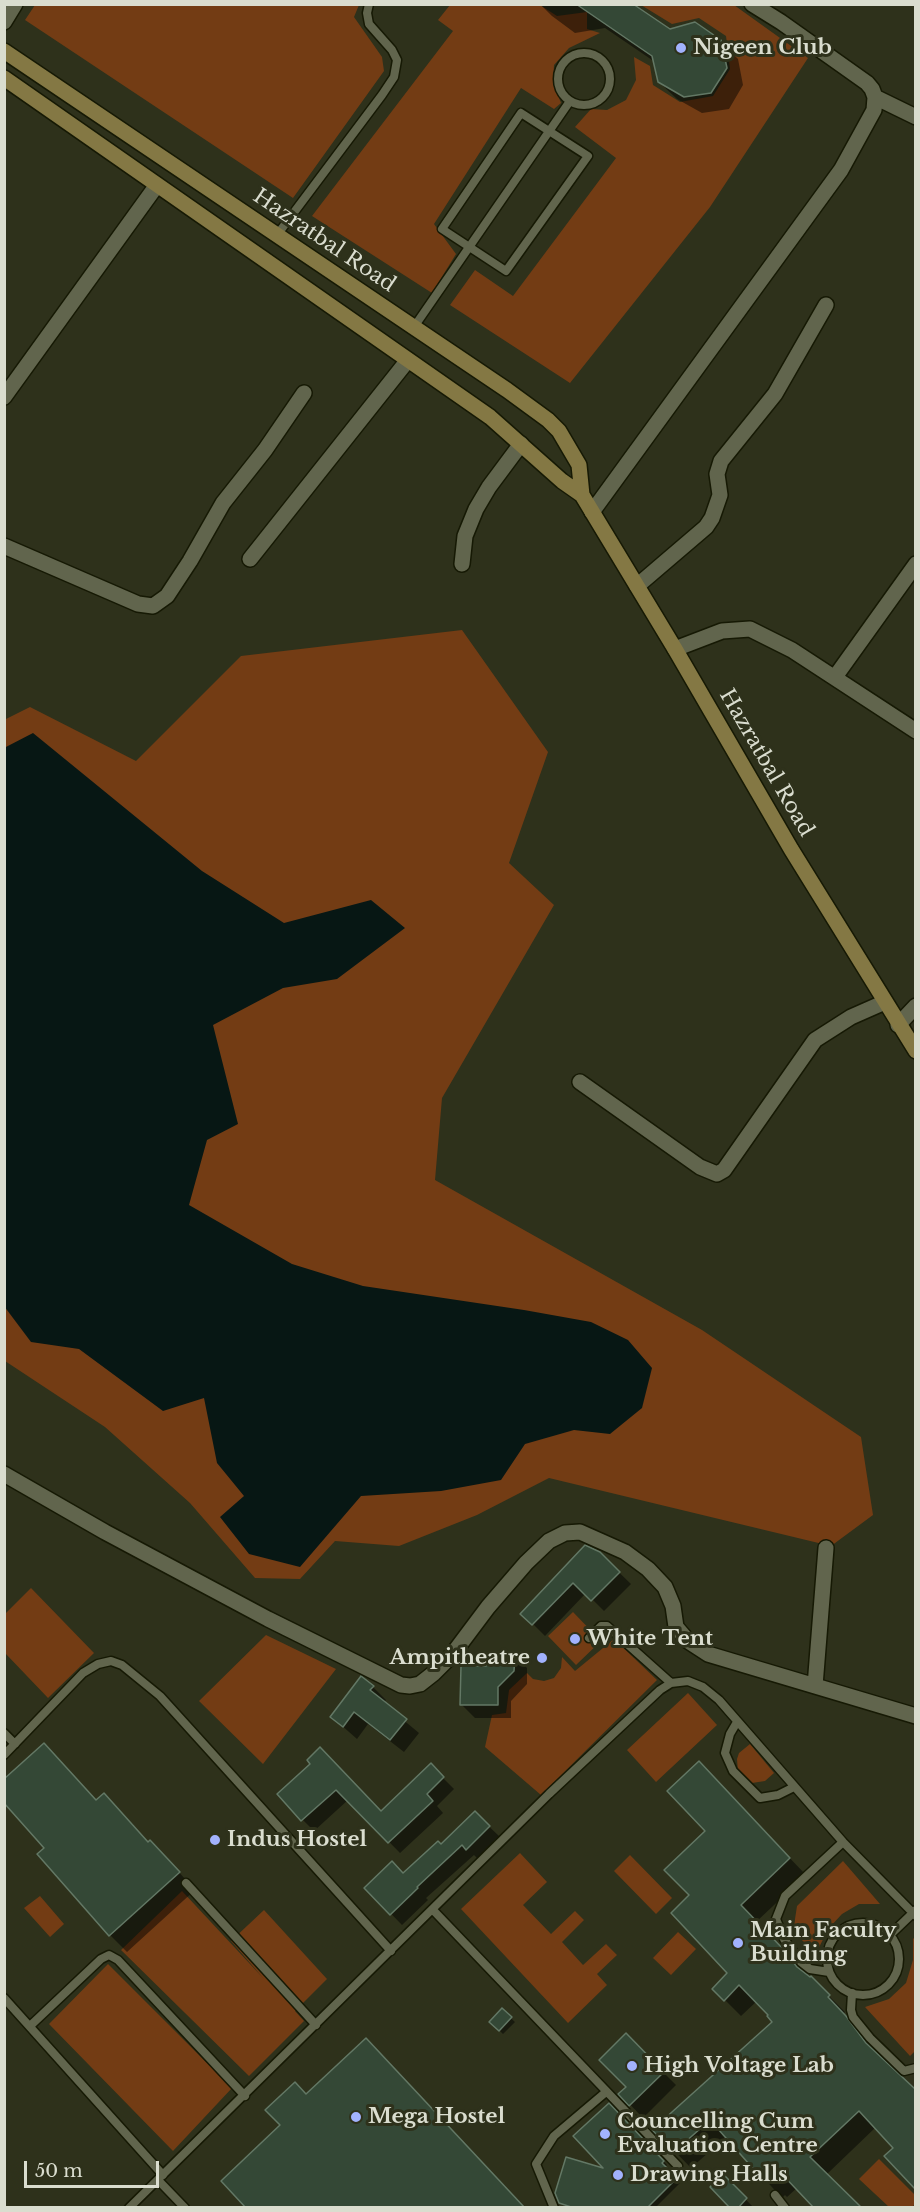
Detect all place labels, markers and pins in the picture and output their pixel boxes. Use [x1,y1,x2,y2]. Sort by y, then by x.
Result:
place label: Nigeen Club [693,35,832,61]
marker: Nigeen Club [674,41,688,55]
place label: White Tent [587,1626,713,1652]
marker: White Tent [568,1632,582,1646]
place label: Ampitheatre [390,1645,530,1671]
marker: Ampitheatre [535,1651,549,1665]
place label: Indus Hostel [227,1827,367,1853]
marker: Indus Hostel [208,1833,222,1847]
place label: Main Faculty Building [750,1918,896,1968]
marker: Main Faculty Building [731,1936,745,1950]
place label: High Voltage Lab [644,2053,834,2079]
marker: High Voltage Lab [625,2059,639,2073]
place label: Mega Hostel [368,2104,505,2130]
place label: Councelling Cum Evaluation Centre [617,2109,818,2159]
marker: Mega Hostel [349,2110,363,2124]
marker: Councelling Cum Evaluation Centre [598,2127,612,2141]
place label: Drawing Halls [630,2162,788,2188]
marker: Drawing Halls [611,2168,625,2182]

